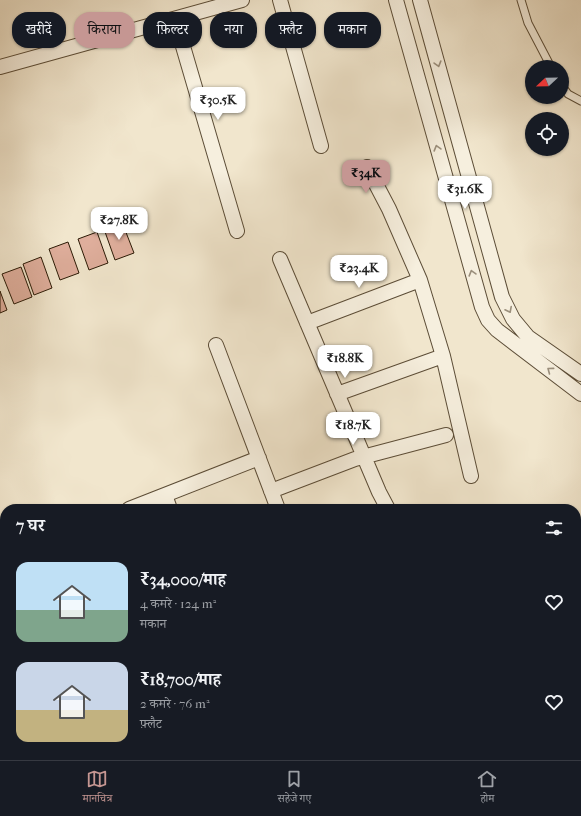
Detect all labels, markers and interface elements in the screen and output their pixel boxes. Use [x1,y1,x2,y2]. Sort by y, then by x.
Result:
chip: खरीदें [12,12,66,48]
chip: किराया [74,12,135,48]
chip: फ़िल्टर [143,12,202,48]
chip: नया [210,12,257,48]
chip: फ़्लैट [265,12,316,48]
chip: मकान [324,12,381,48]
north arrow [525,60,569,104]
map controls [525,60,569,156]
one-way arrow [433,61,442,68]
pin: ₹30.5K [185,87,251,121]
text: ₹30.5K [200,92,236,107]
button: locate [525,112,569,156]
one-way arrow [433,144,442,151]
pin: ₹34K [342,160,390,194]
text: ₹34K [351,165,381,180]
pin: ₹31.6K [432,176,498,210]
text: ₹31.6K [447,181,483,196]
pin: ₹27.8K [86,207,152,241]
text: ₹27.8K [100,212,138,227]
pin: ₹23.4K [326,255,392,289]
text: ₹23.4K [339,260,379,275]
one-way arrow [468,270,477,277]
one-way arrow [504,306,512,313]
pin: ₹18.8K [312,345,378,379]
text: ₹18.8K [326,350,364,365]
one-way arrow [547,368,554,375]
pin: ₹18.7K [320,412,386,446]
text: ₹18.7K [335,417,371,432]
text: 7 घर [16,515,45,535]
icon: filters [543,517,565,539]
text: ₹34,000/माह [140,569,226,589]
icon: home [48,578,96,626]
icon: heart [543,591,565,613]
text: 4 कमरे · 124 m² [140,596,216,611]
text: मकान [140,616,166,631]
text: ₹18,700/माह [140,669,221,689]
icon: home [48,678,96,726]
icon: heart [543,691,565,713]
text: 2 कमरे · 76 m² [140,696,210,711]
text: फ़्लैट [140,716,162,731]
tab: मानचित्र [83,768,112,809]
tab: सहेजे गए [278,768,311,809]
tab: होम [476,768,498,809]

